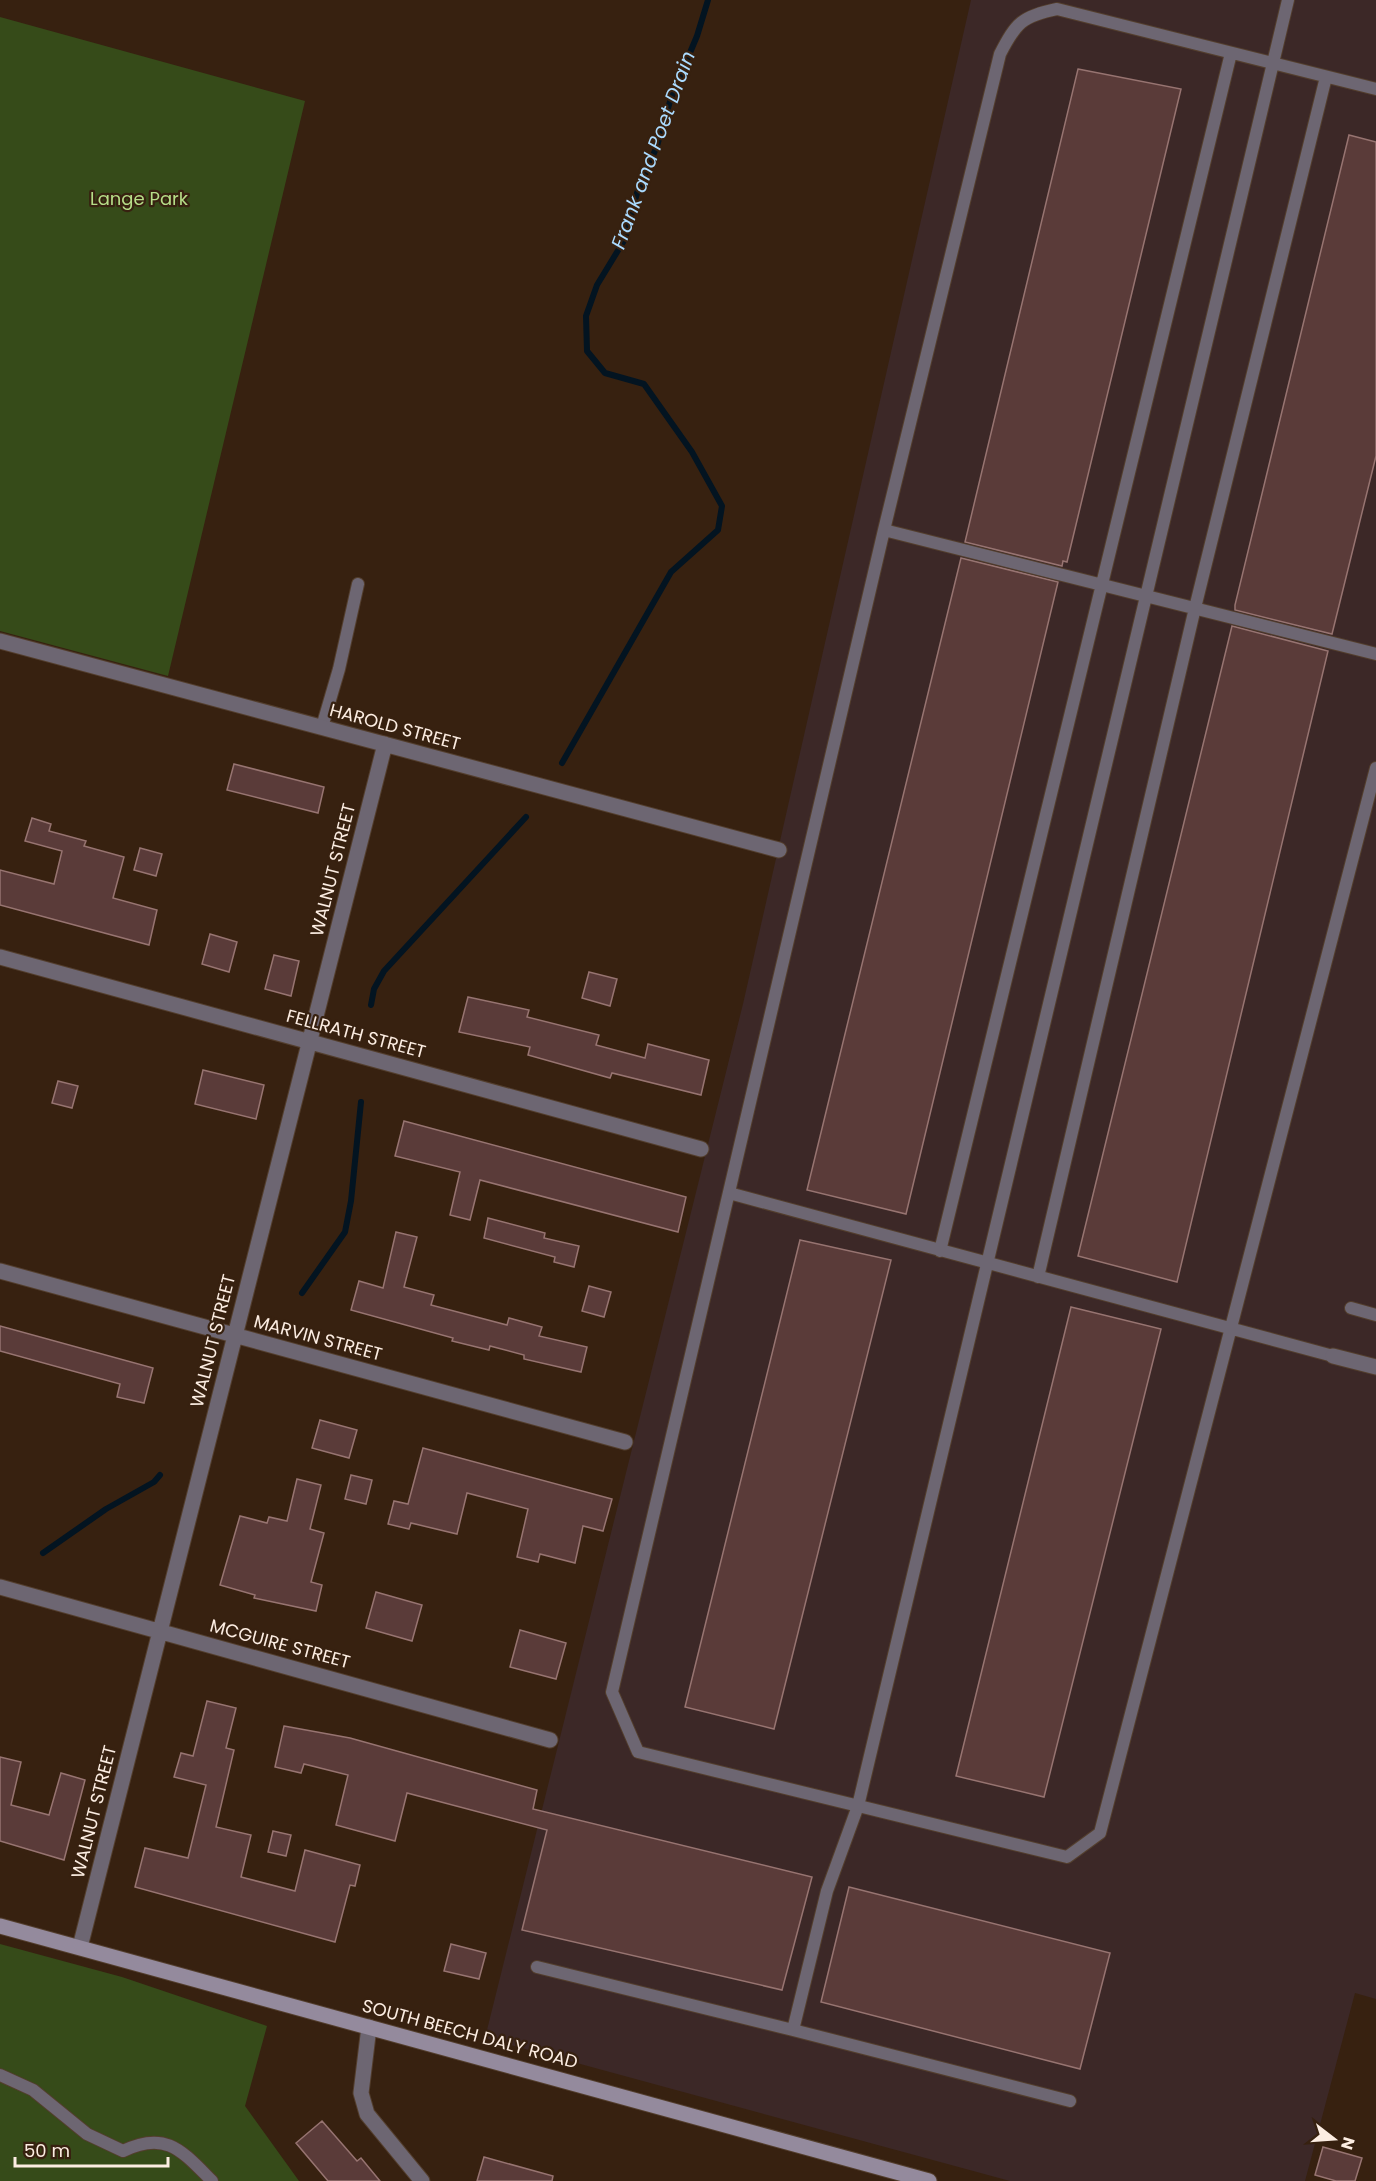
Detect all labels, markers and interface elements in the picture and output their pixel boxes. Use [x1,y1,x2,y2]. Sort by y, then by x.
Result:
water label: Frank and Poet Drain [604,47,702,253]
park label: Lange Park [90,186,189,211]
street label: HAROLD STREET [327,697,464,756]
street label: WALNUT STREET [304,800,361,939]
street label: FELLRATH STREET [284,1003,429,1064]
street label: WALNUT STREET [184,1271,241,1410]
street label: MARVIN STREET [251,1308,385,1367]
street label: MCGUIRE STREET [207,1613,353,1674]
street label: WALNUT STREET [65,1742,122,1881]
street label: SOUTH BEECH DALY ROAD [359,1993,581,2074]
north arrow [1304,2109,1364,2169]
scale bar [15,2130,168,2168]
text: N [1335,2134,1361,2152]
text: 50 m [24,2138,70,2163]

